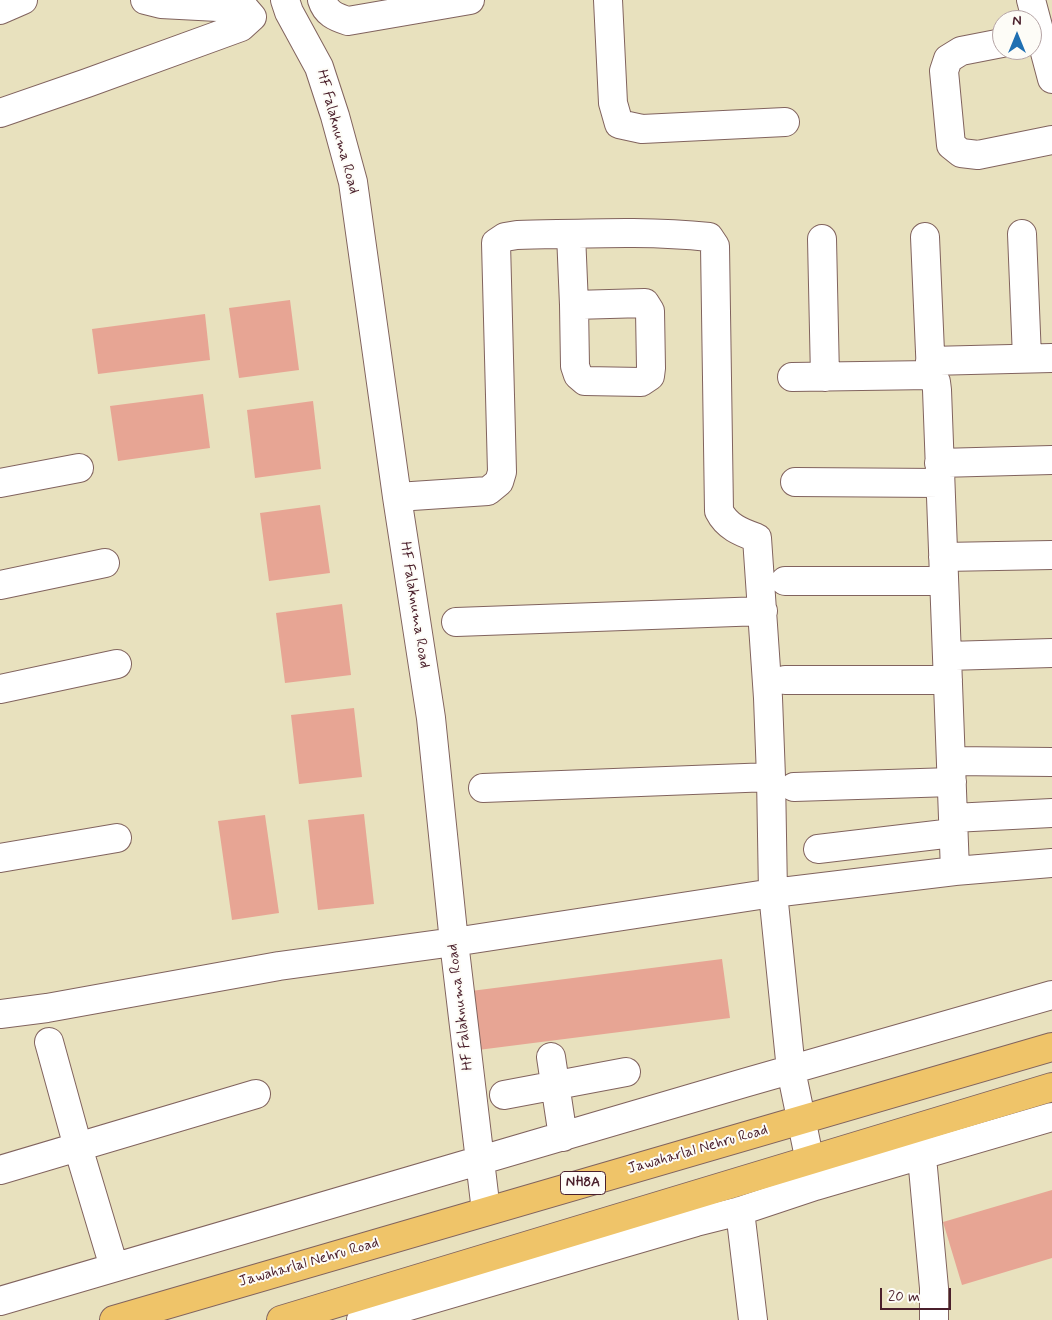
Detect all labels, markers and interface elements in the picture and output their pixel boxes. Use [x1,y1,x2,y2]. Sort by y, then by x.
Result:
north arrow [992,10,1042,60]
text: N [1012,12,1022,30]
street label: HF Falaknuma Road [312,68,362,196]
street label: HF Falaknuma Road [395,540,433,670]
street label: HF Falaknuma Road [444,942,478,1072]
street label: Jawaharlal Nehru Road [626,1121,770,1179]
road number: NH8A [560,1172,606,1194]
street label: Jawaharlal Nehru Road [237,1234,381,1292]
scale bar [882,1278,953,1310]
text: 20 m [888,1287,920,1307]

